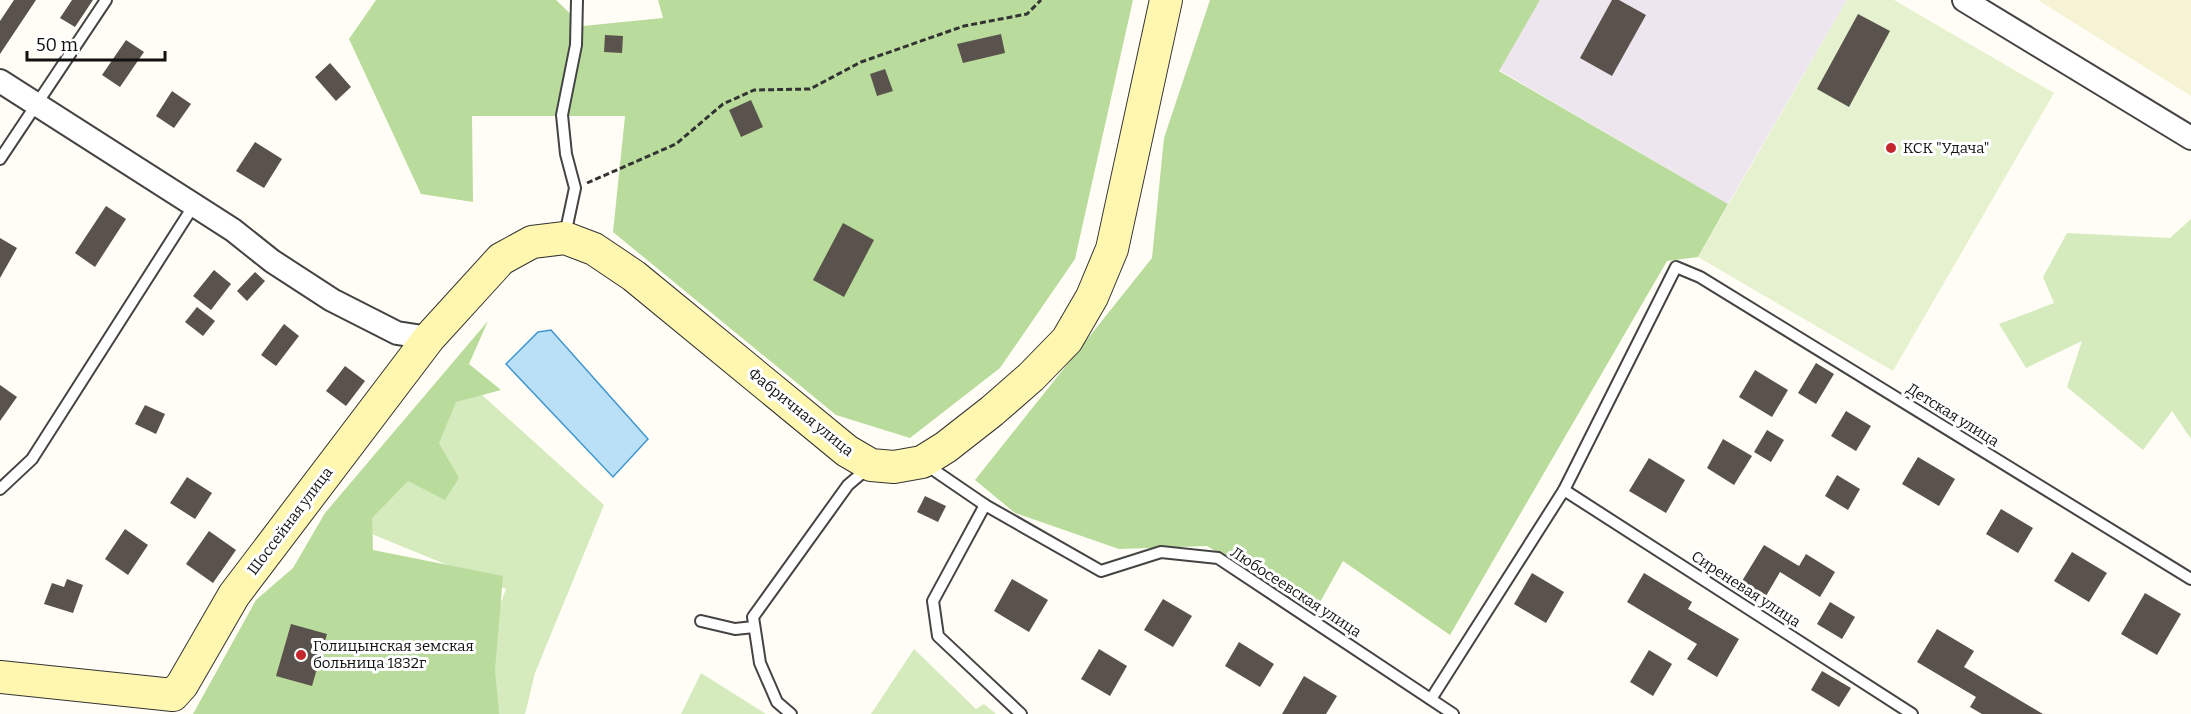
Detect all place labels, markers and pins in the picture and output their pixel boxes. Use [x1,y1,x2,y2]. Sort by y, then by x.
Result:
place label: КСК "Удача" [1903,139,1990,157]
marker: КСК "Удача" [1884,141,1898,155]
place label: Голицынская земская больница 1832г [313,637,474,672]
marker: Голицынская земская больница 1832г [294,648,308,662]

